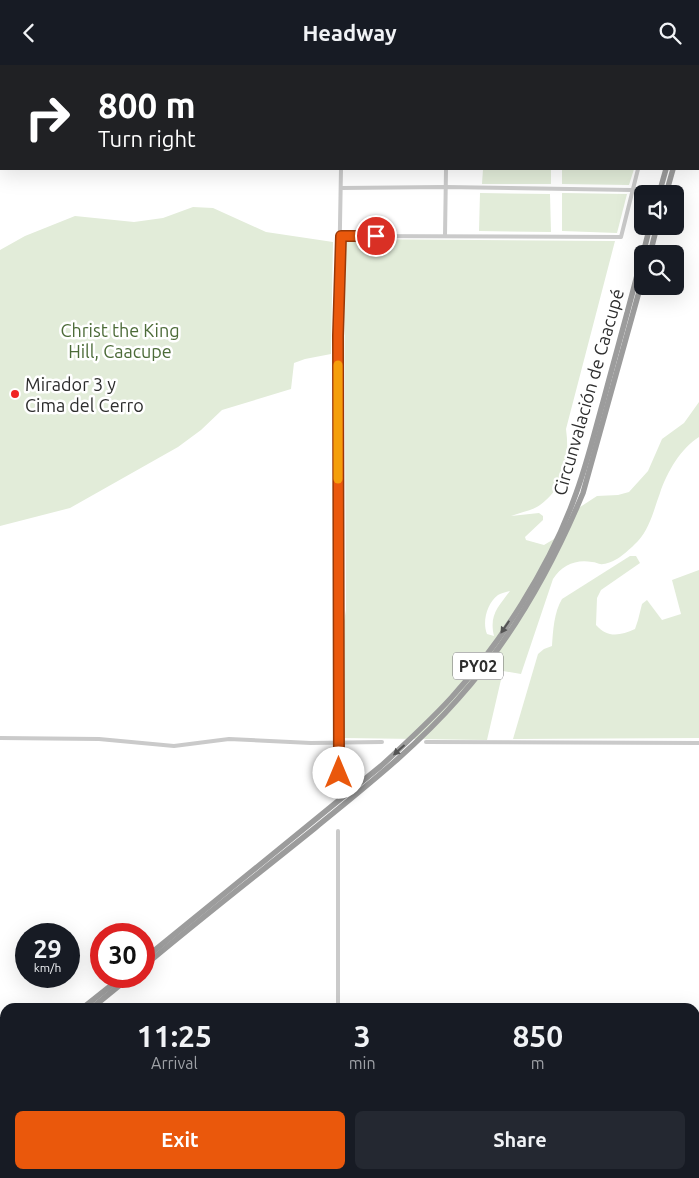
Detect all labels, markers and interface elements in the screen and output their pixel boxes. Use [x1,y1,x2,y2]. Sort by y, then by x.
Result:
icon: back [15,19,43,47]
icon: search [656,19,684,47]
text: Headway [302,20,397,45]
icon: right [15,85,80,150]
text: 800 m [98,85,196,125]
text: Turn right [98,126,196,151]
map controls [634,185,684,295]
button: sound [634,185,684,235]
pin [355,215,397,257]
icon: arrive [362,222,390,250]
button: search [634,245,684,295]
street label: Circunvalación de Caacupé [549,286,627,498]
park label: Christ the King Hill, Caacupe [60,320,180,361]
place label: Mirador 3 y Cima del Cerro [25,374,144,415]
marker: Mirador 3 y Cima del Cerro [9,388,21,400]
one-way arrow [500,621,510,634]
road number: PY02 [453,653,503,679]
one-way arrow [392,744,405,755]
position arrow [312,746,364,798]
speed limit sign: 30 [90,923,155,988]
text: 29 [33,935,62,963]
text: km/h [34,961,61,974]
text: 11:25 [137,1019,212,1053]
text: 3 [354,1019,371,1053]
text: 850 [512,1019,563,1053]
text: Arrival [151,1054,198,1072]
text: min [349,1054,376,1072]
text: m [531,1054,545,1072]
button: Exit [15,1111,345,1169]
button: Share [355,1111,685,1169]

